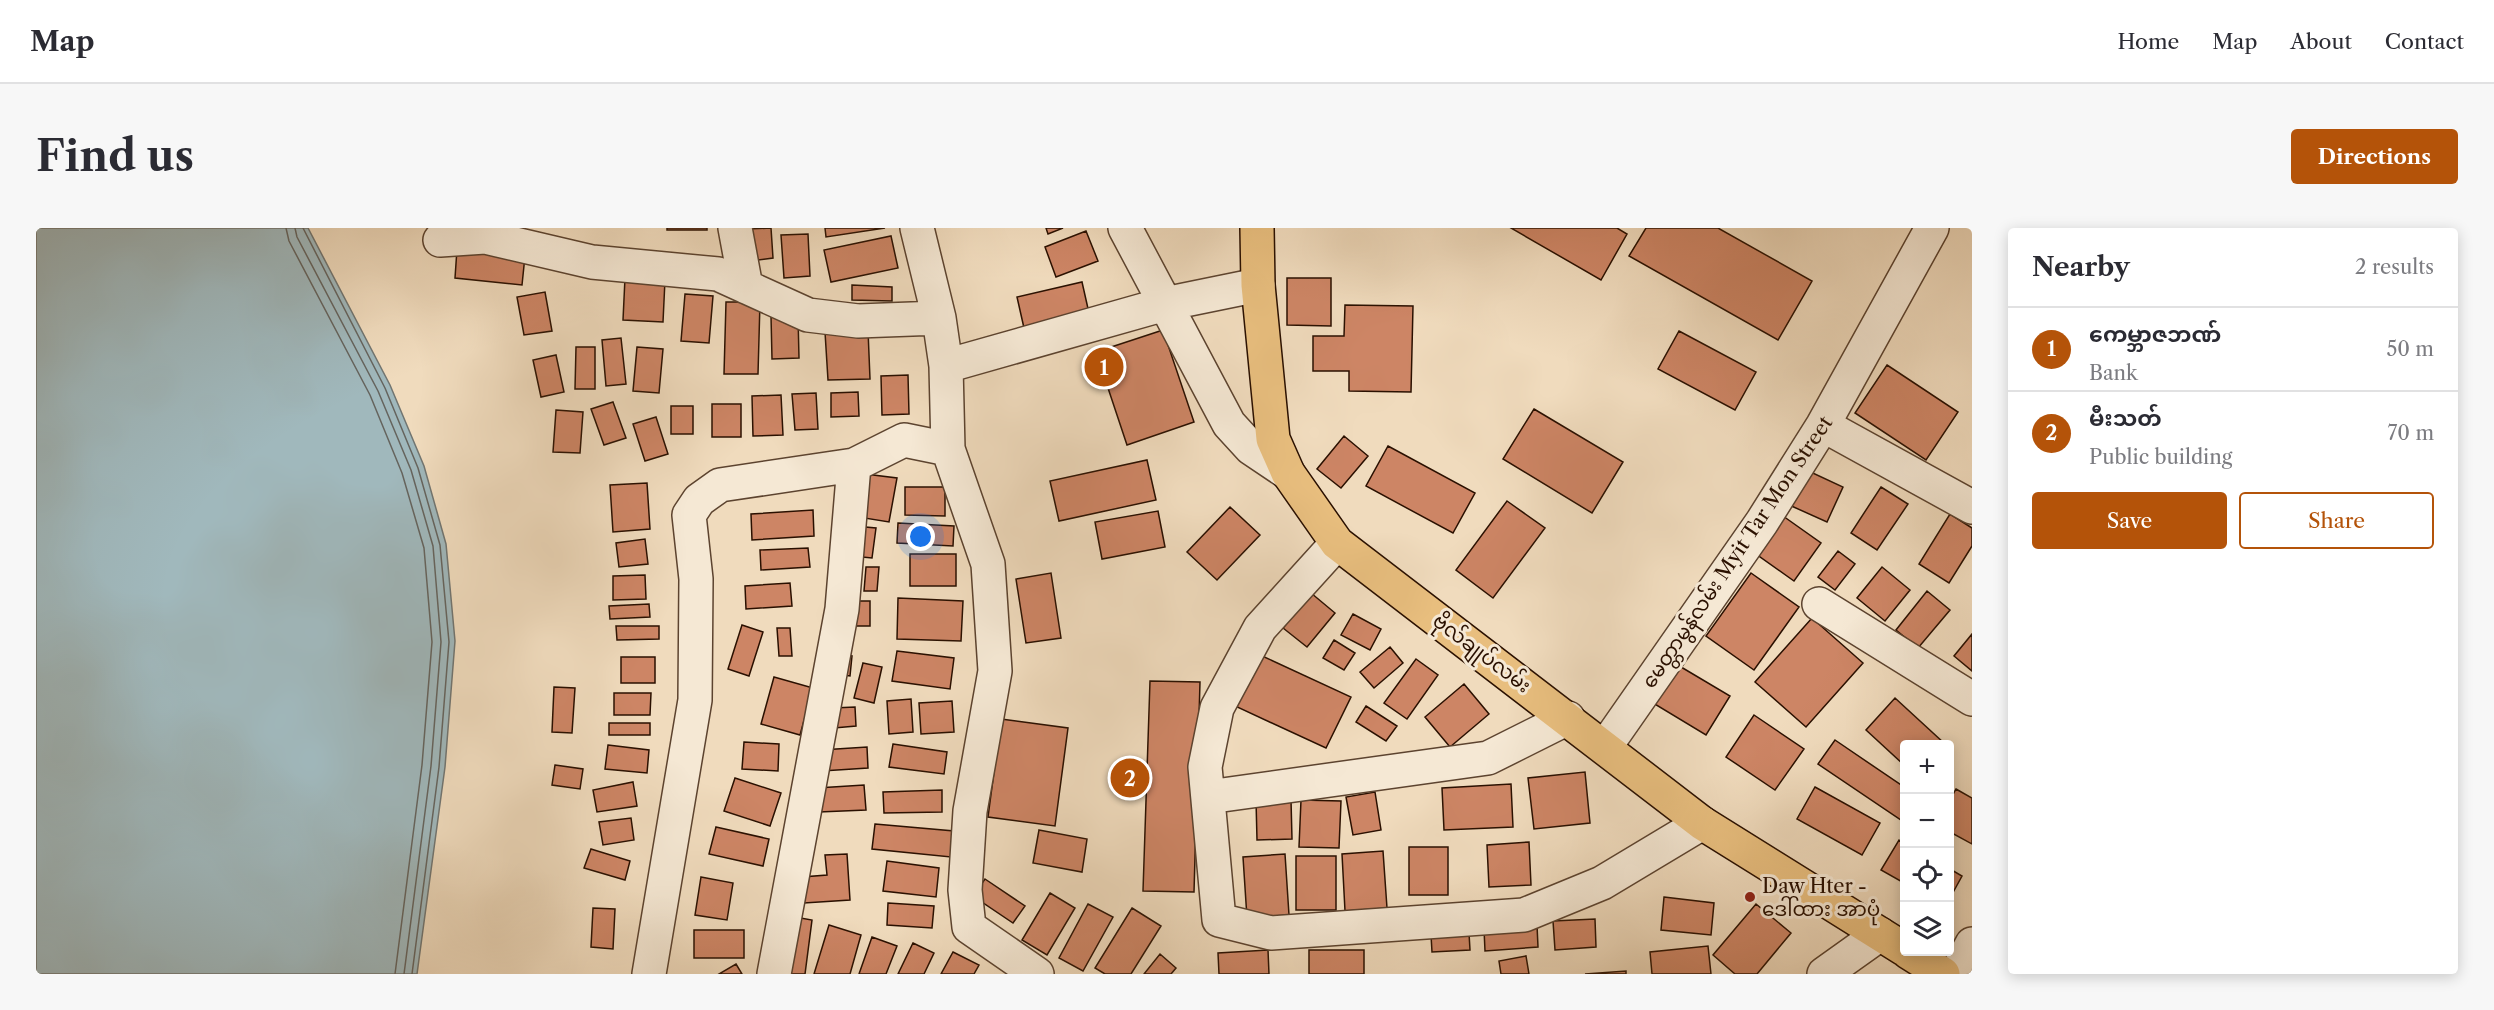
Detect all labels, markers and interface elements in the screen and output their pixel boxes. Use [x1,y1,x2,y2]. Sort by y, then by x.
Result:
text: Map [30,24,94,58]
text: Home [2118,29,2179,54]
text: Map [2212,29,2257,54]
text: About [2290,29,2352,54]
text: Contact [2385,29,2464,54]
button: Directions [2291,129,2458,184]
text: Find us [36,130,194,182]
text: Nearby [2032,251,2130,283]
text: 2 results [2355,255,2434,279]
text: ကေမ္ဘာဇဘဏ် [2089,321,2221,348]
text: 1 [2047,337,2056,361]
text: 50 m [2387,337,2434,361]
pin: 1 [1084,344,1124,390]
text: Bank [2089,361,2138,385]
text: မီးသတ် [2089,405,2162,432]
street label: မေတ္တာမွန်လမ်း Myit Tar Mon Street [1635,410,1841,695]
text: 2 [2046,421,2057,445]
text: 70 m [2388,421,2434,445]
text: Public building [2089,445,2232,469]
button: Save [2032,492,2227,549]
button: Share [2239,492,2434,549]
your location [906,522,935,551]
street label: ဗိုလ်ချုပ်လမ်း [1425,607,1537,702]
map controls [1900,740,1954,956]
button: + [1900,740,1954,794]
pin: 2 [1110,756,1150,800]
button: − [1900,794,1954,848]
button: locate [1900,848,1954,902]
place label: Daw Hter - ဒေါ်ထား အာပုံ [1762,874,1880,926]
marker: Daw Hter - ဒေါ်ထား အာပုံ [1743,890,1757,904]
button: layers [1900,902,1954,956]

